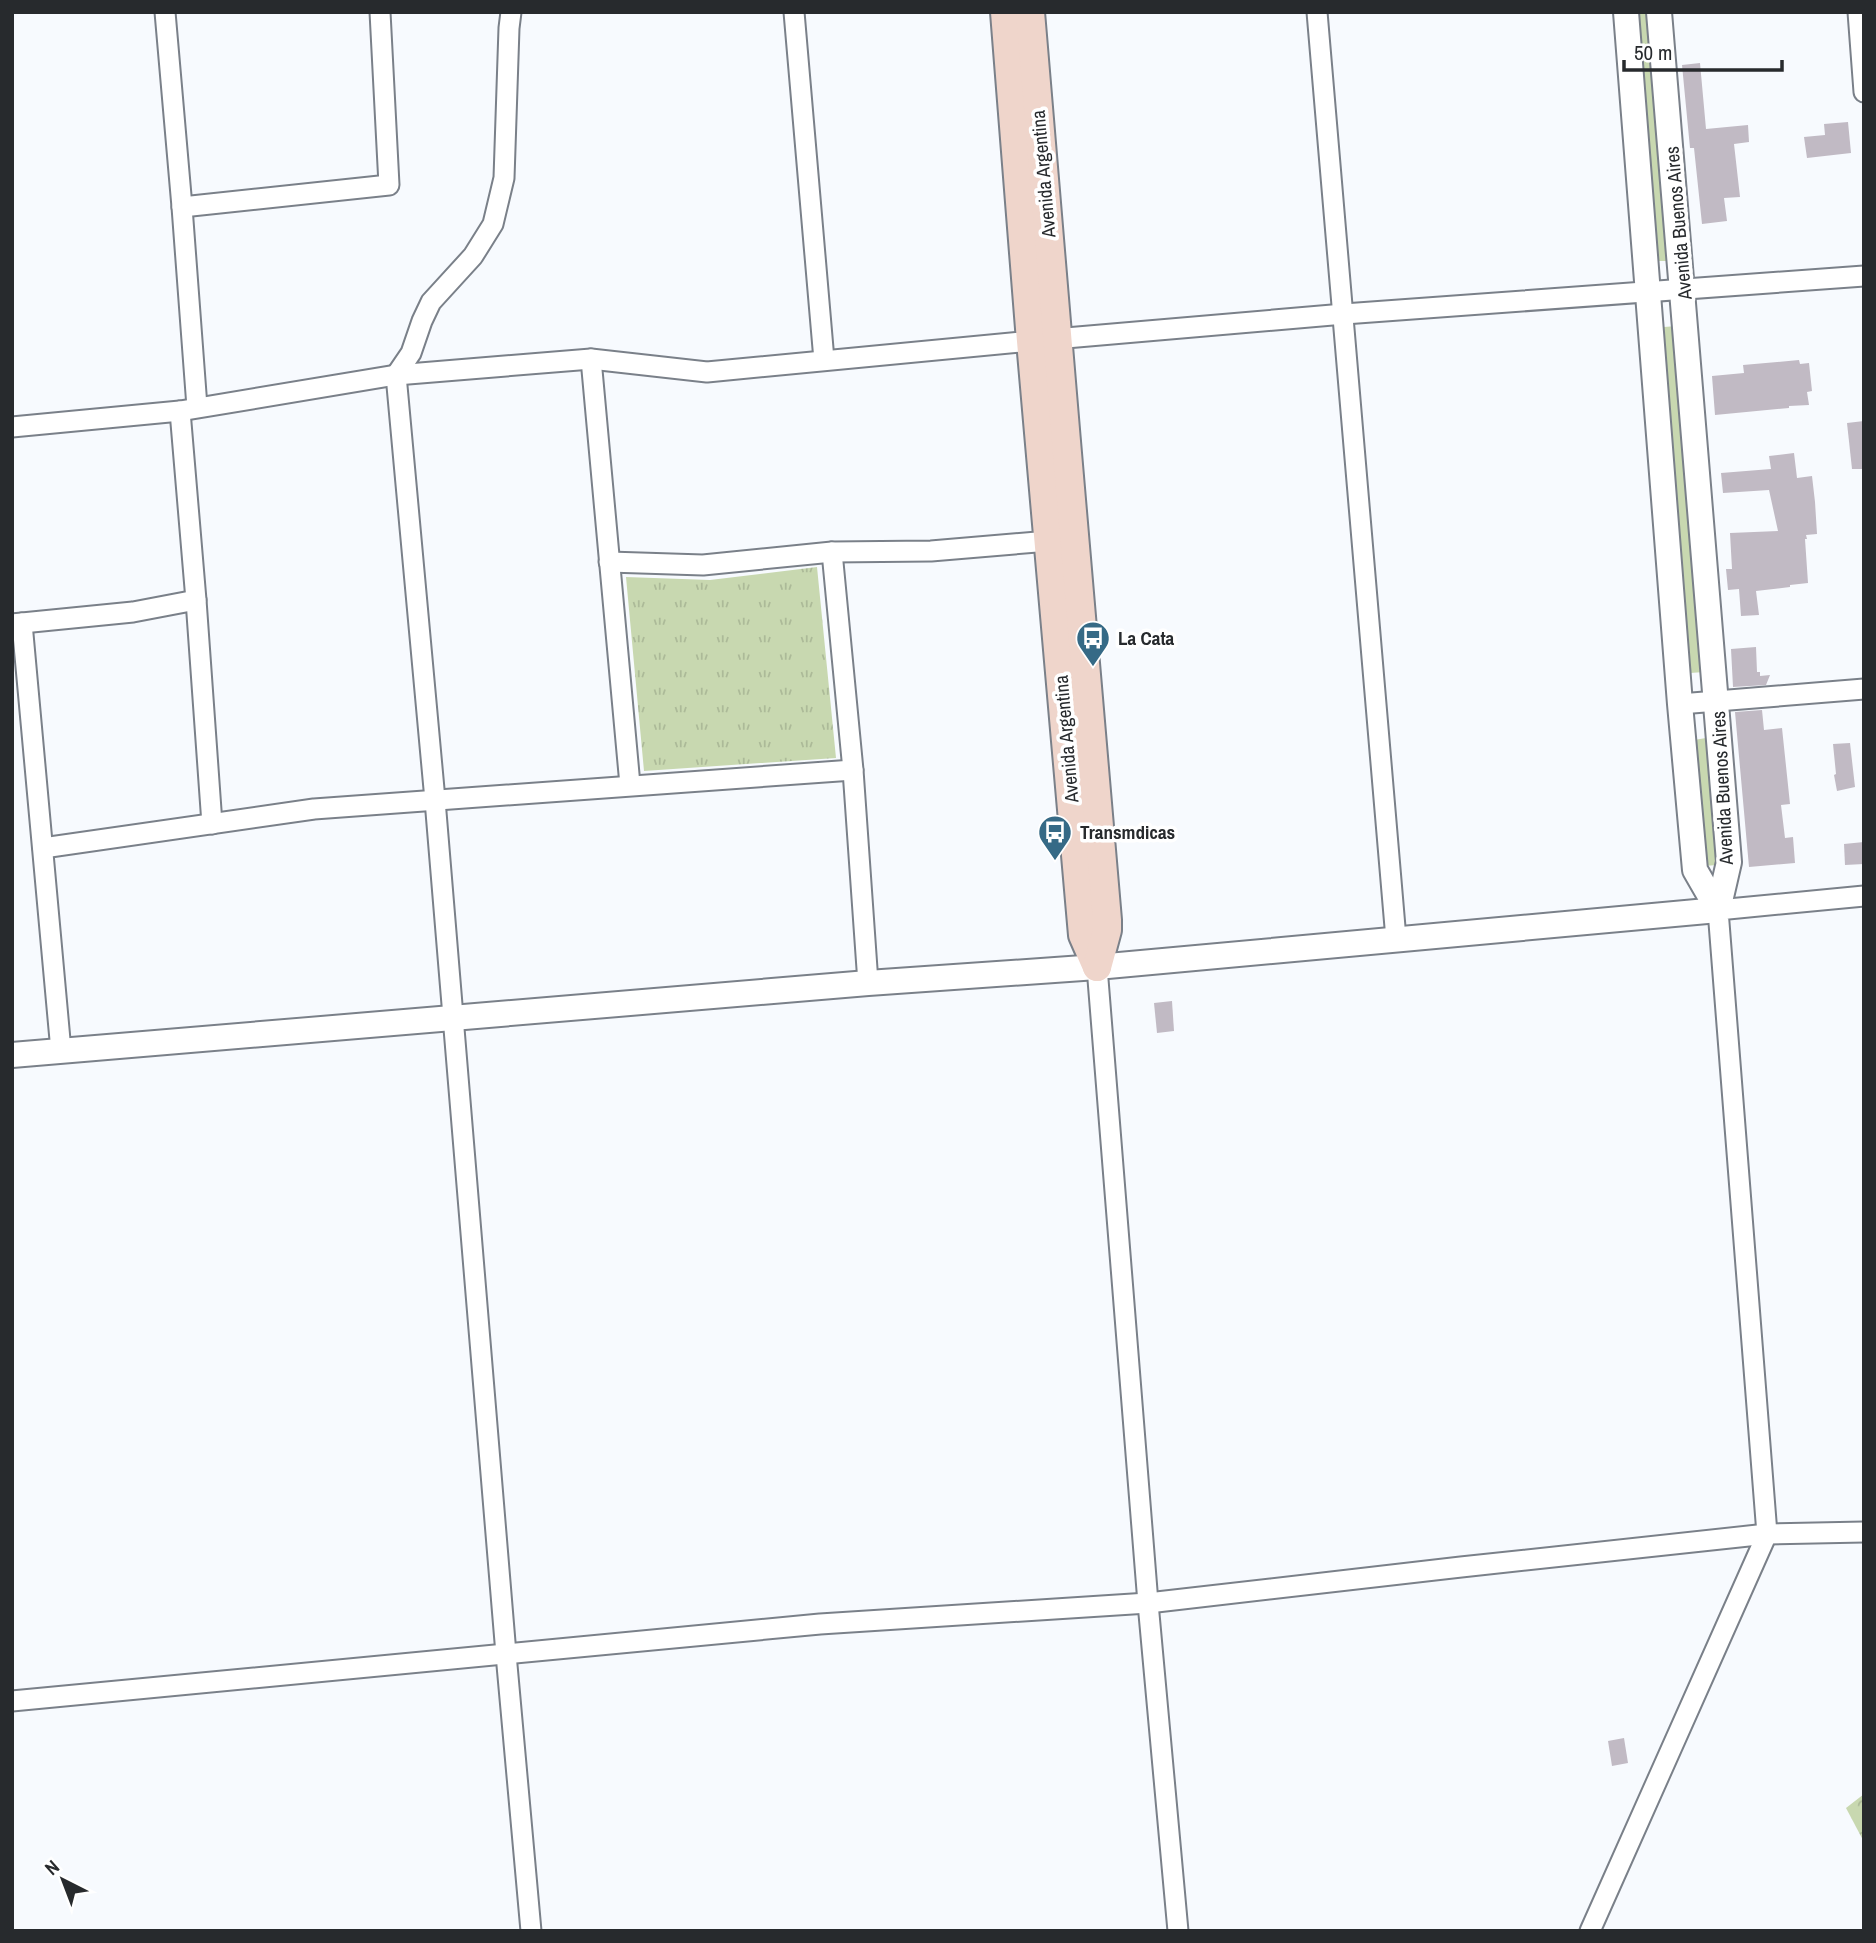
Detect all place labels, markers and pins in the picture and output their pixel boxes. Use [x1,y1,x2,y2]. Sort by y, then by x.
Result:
bus stop icon: La Cata [1074,619,1112,668]
place label: La Cata [1118,625,1175,651]
bus stop icon: Transmdicas [1036,813,1074,862]
place label: Transmdicas [1080,819,1175,845]

